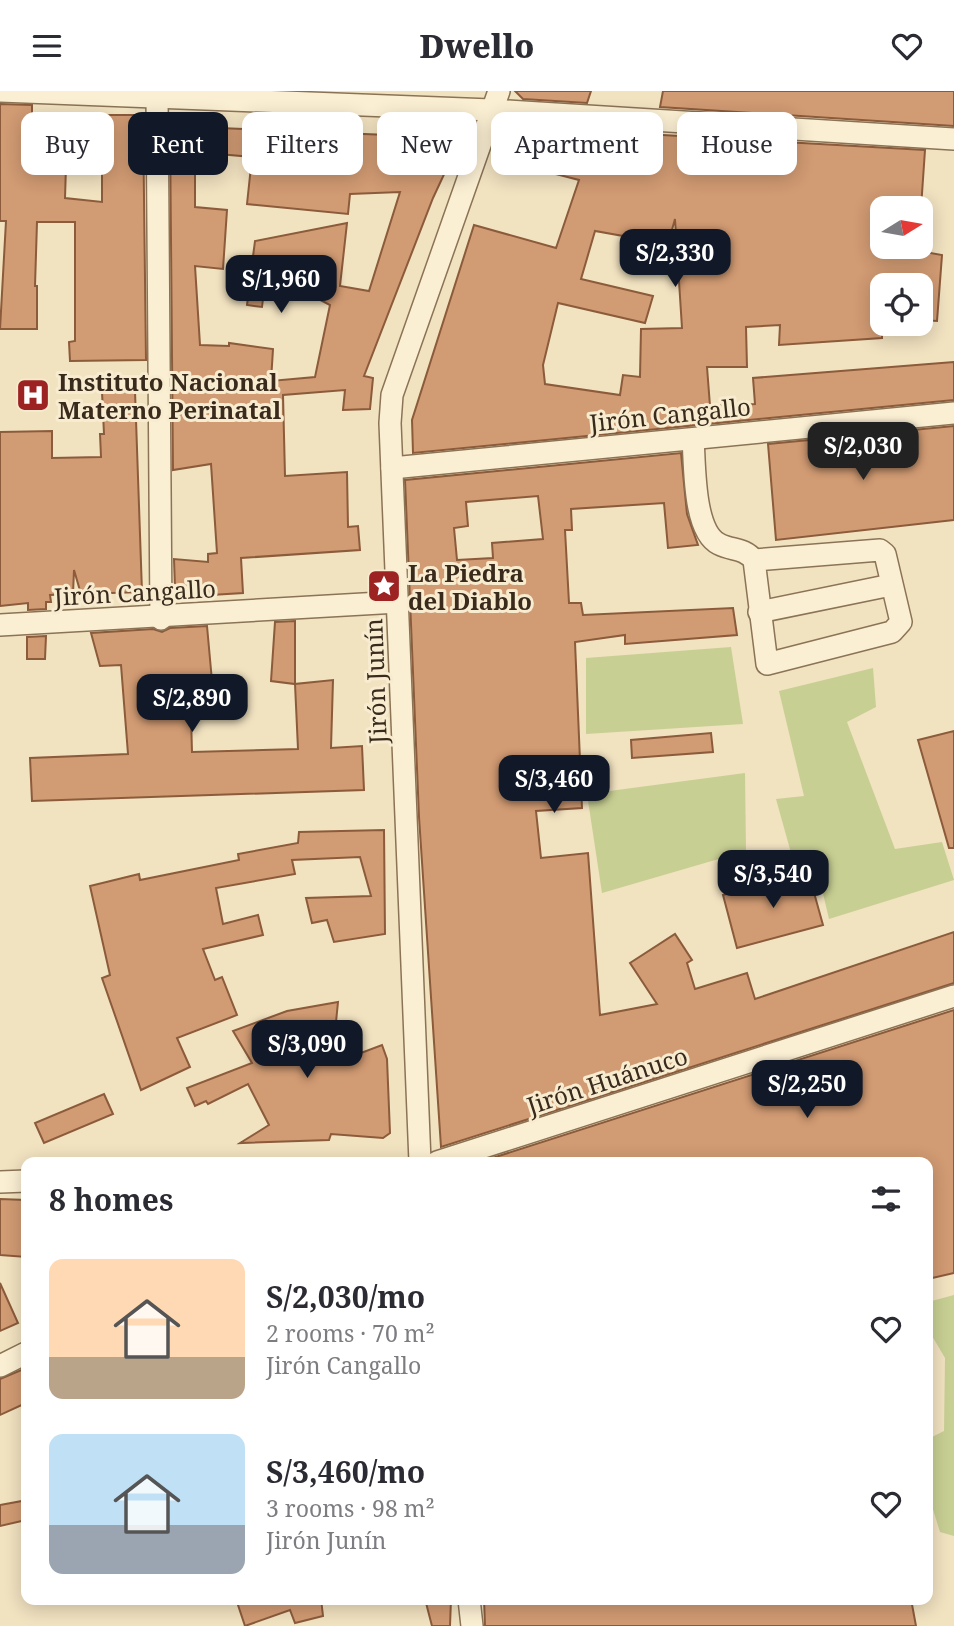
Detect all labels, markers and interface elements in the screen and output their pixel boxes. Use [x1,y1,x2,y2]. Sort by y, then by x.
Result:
text: Dwello [420,24,534,67]
icon: menu [28,27,66,65]
icon: heart [888,27,926,65]
chip: Buy [21,112,114,175]
chip: Rent [128,112,228,175]
chip: Filters [242,112,363,175]
chip: New [377,112,477,175]
chip: Apartment [491,112,663,175]
chip: House [677,112,797,175]
north arrow [870,196,933,259]
map controls [870,196,933,336]
pin: S/2,330 [610,229,740,289]
text: S/2,330 [636,236,714,268]
pin: S/1,960 [216,255,346,315]
text: S/1,960 [242,262,320,294]
button: locate [870,273,933,336]
place label: Instituto Nacional Materno Perinatal [58,365,282,426]
hospital icon: Instituto Nacional Materno Perinatal [14,376,52,414]
street label: Jirón Cangallo [587,389,752,439]
pin: S/2,030 [798,423,928,482]
text: S/2,030 [824,429,902,461]
place label: La Piedra del Diablo [408,556,532,617]
place icon: La Piedra del Diablo [365,567,403,605]
street label: Jirón Cangallo [52,571,217,613]
street label: Jirón Junín [356,618,394,745]
pin: S/2,890 [127,675,257,734]
text: S/2,890 [153,681,231,713]
pin: S/3,460 [489,755,619,815]
text: S/3,460 [515,762,593,794]
pin: S/3,540 [708,851,838,910]
text: S/3,540 [734,857,812,889]
pin: S/3,090 [242,1021,372,1080]
text: S/3,090 [268,1027,346,1059]
street label: Jirón Huánuco [521,1038,692,1122]
pin: S/2,250 [742,1061,872,1120]
text: S/2,250 [768,1067,846,1099]
text: 8 homes [49,1179,173,1220]
icon: filters [867,1180,905,1218]
text: S/2,030/mo [266,1276,425,1317]
icon: home [105,1287,189,1371]
icon: heart [867,1310,905,1348]
text: 2 rooms · 70 m² [266,1317,435,1349]
text: Jirón Cangallo [266,1349,421,1381]
text: S/3,460/mo [266,1451,425,1492]
icon: home [105,1462,189,1546]
icon: heart [867,1485,905,1523]
text: 3 rooms · 98 m² [266,1492,435,1524]
text: Jirón Junín [266,1524,386,1556]

